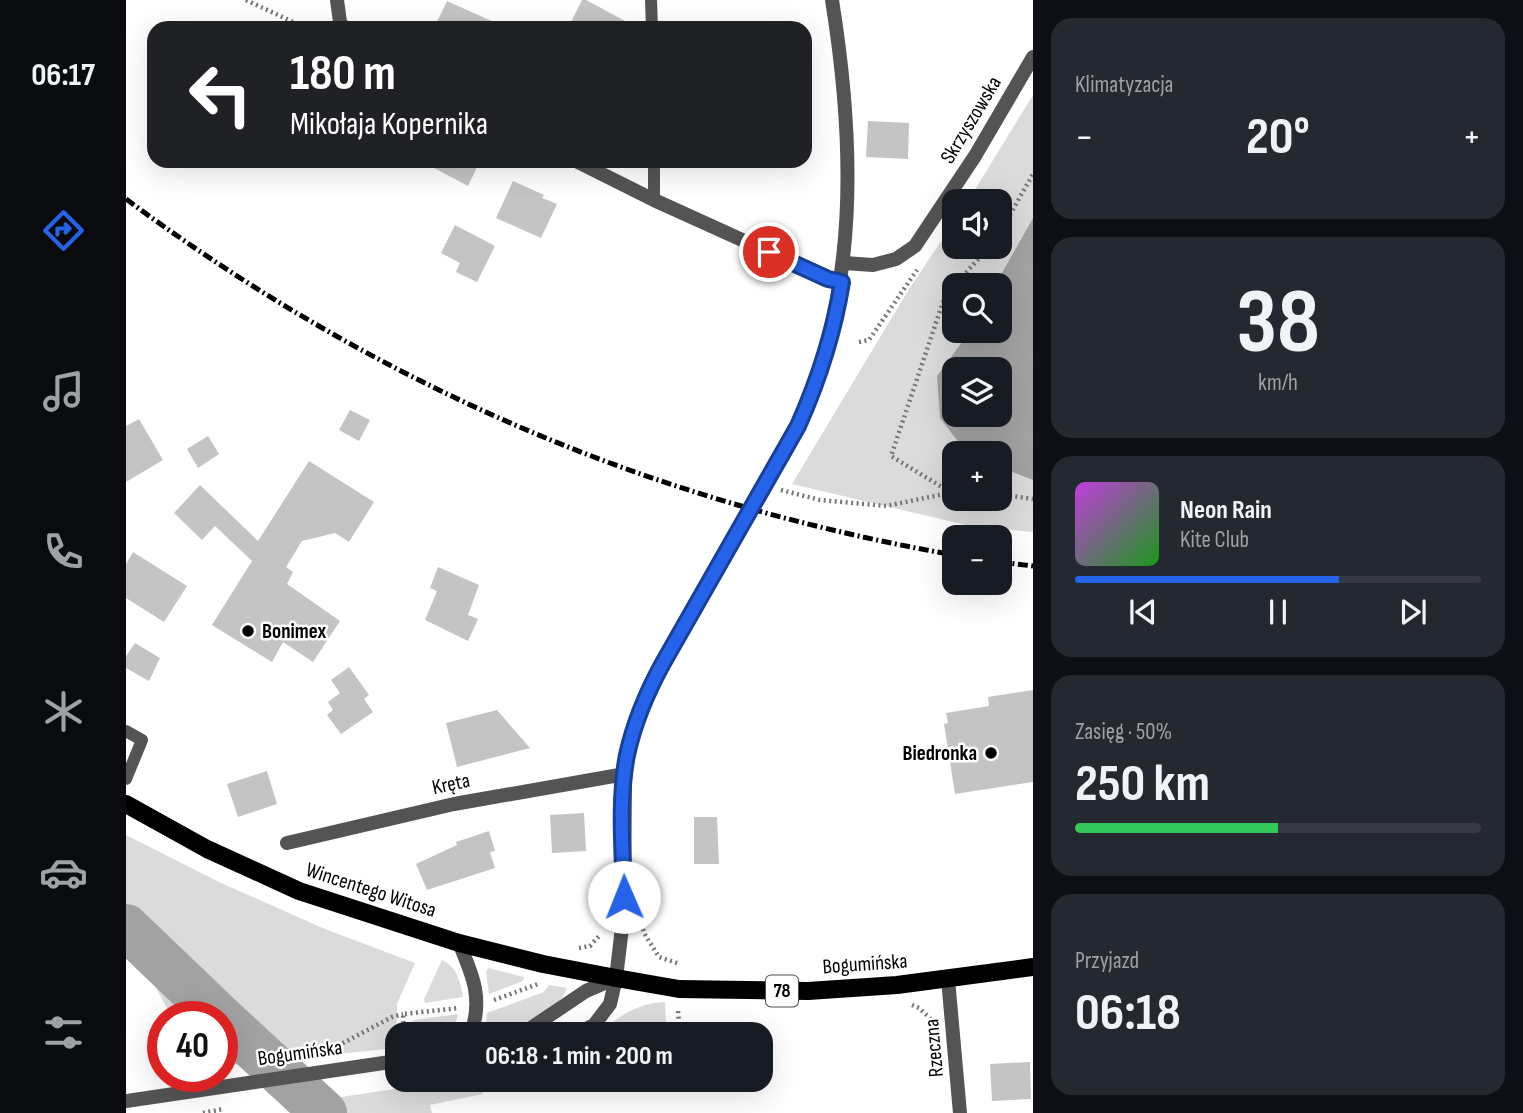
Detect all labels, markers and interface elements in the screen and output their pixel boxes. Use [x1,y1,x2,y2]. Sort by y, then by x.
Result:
text: 180 m [290,45,396,104]
icon: left [175,49,266,140]
text: 06:17 [31,56,95,95]
text: Klimatyzacja [1075,71,1173,99]
street label: Skrzyszowska [935,72,1007,168]
text: Mikołaja Kopernika [290,105,488,144]
text: 20° [1246,106,1310,169]
text: − [1075,115,1094,160]
text: + [1462,115,1481,160]
map controls [942,189,1012,595]
button: sound [942,189,1012,259]
icon: directions [39,206,88,255]
pin [739,222,799,282]
icon: arrive [750,233,788,271]
text: 38 [1236,269,1320,378]
button: search [942,273,1012,343]
button: layers [942,357,1012,427]
icon: music [39,367,88,416]
text: km/h [1258,369,1298,397]
button: + [942,441,1012,511]
text: Neon Rain [1180,495,1272,526]
button: − [942,525,1012,595]
text: Kite Club [1180,526,1249,554]
icon: phone [39,527,88,576]
icon: previous [1124,593,1162,631]
icon: pause [1259,593,1297,631]
icon: next [1394,593,1432,631]
place label: Bonimex [262,619,326,644]
marker: Bonimex [240,623,256,639]
icon: climate [39,687,88,736]
text: Zasięg · 50% [1075,718,1172,746]
place label: Biedronka [902,741,977,766]
marker: Biedronka [983,745,999,761]
text: 250 km [1075,753,1210,816]
street label: Kręta [430,768,472,800]
icon: car [39,848,88,897]
street label: Wincentego Witosa [303,857,439,923]
position arrow [587,860,661,934]
text: Przyjazd [1075,947,1139,975]
street label: Bogumińska [822,949,908,979]
road number: 78 [766,976,798,1007]
text: 06:18 [1075,982,1181,1045]
speed limit sign: 40 [147,1001,238,1092]
icon: filters [39,1008,88,1057]
street label: Rzeczna [919,1018,949,1078]
street label: Bogumińska [256,1035,344,1071]
text: 06:18 · 1 min · 200 m [485,1041,673,1072]

